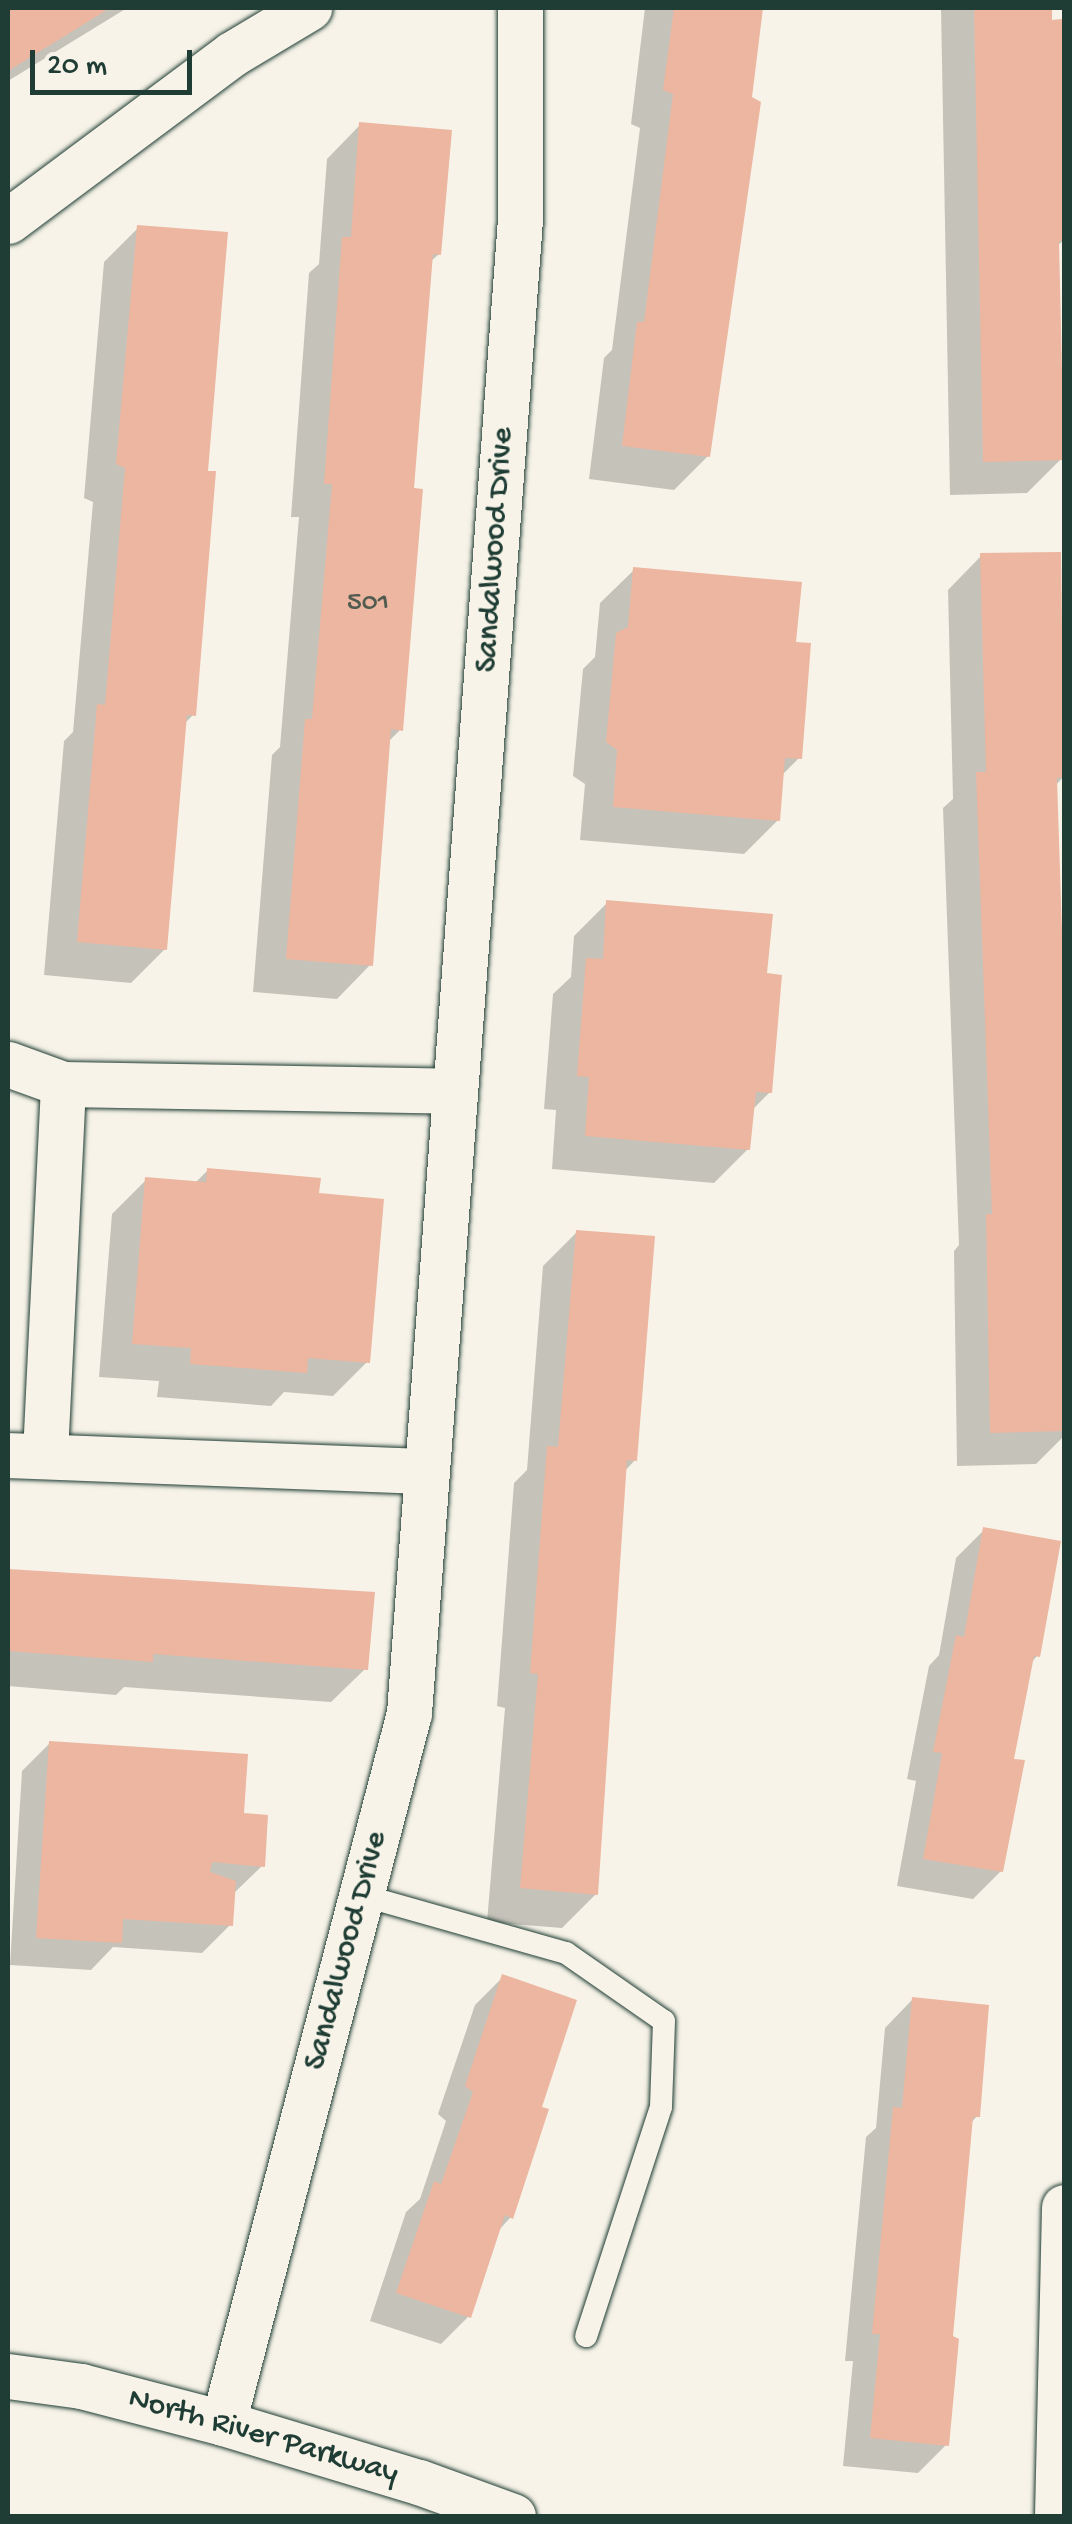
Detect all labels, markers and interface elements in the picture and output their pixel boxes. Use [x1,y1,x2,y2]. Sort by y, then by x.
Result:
scale bar [35,30,198,92]
text: 20 m [47,50,107,85]
street label: Sandalwood Drive [468,426,524,674]
house number: 501 [347,587,389,621]
street label: Sandalwood Drive [297,1827,397,2075]
street label: North River Parkway [124,2380,402,2494]

